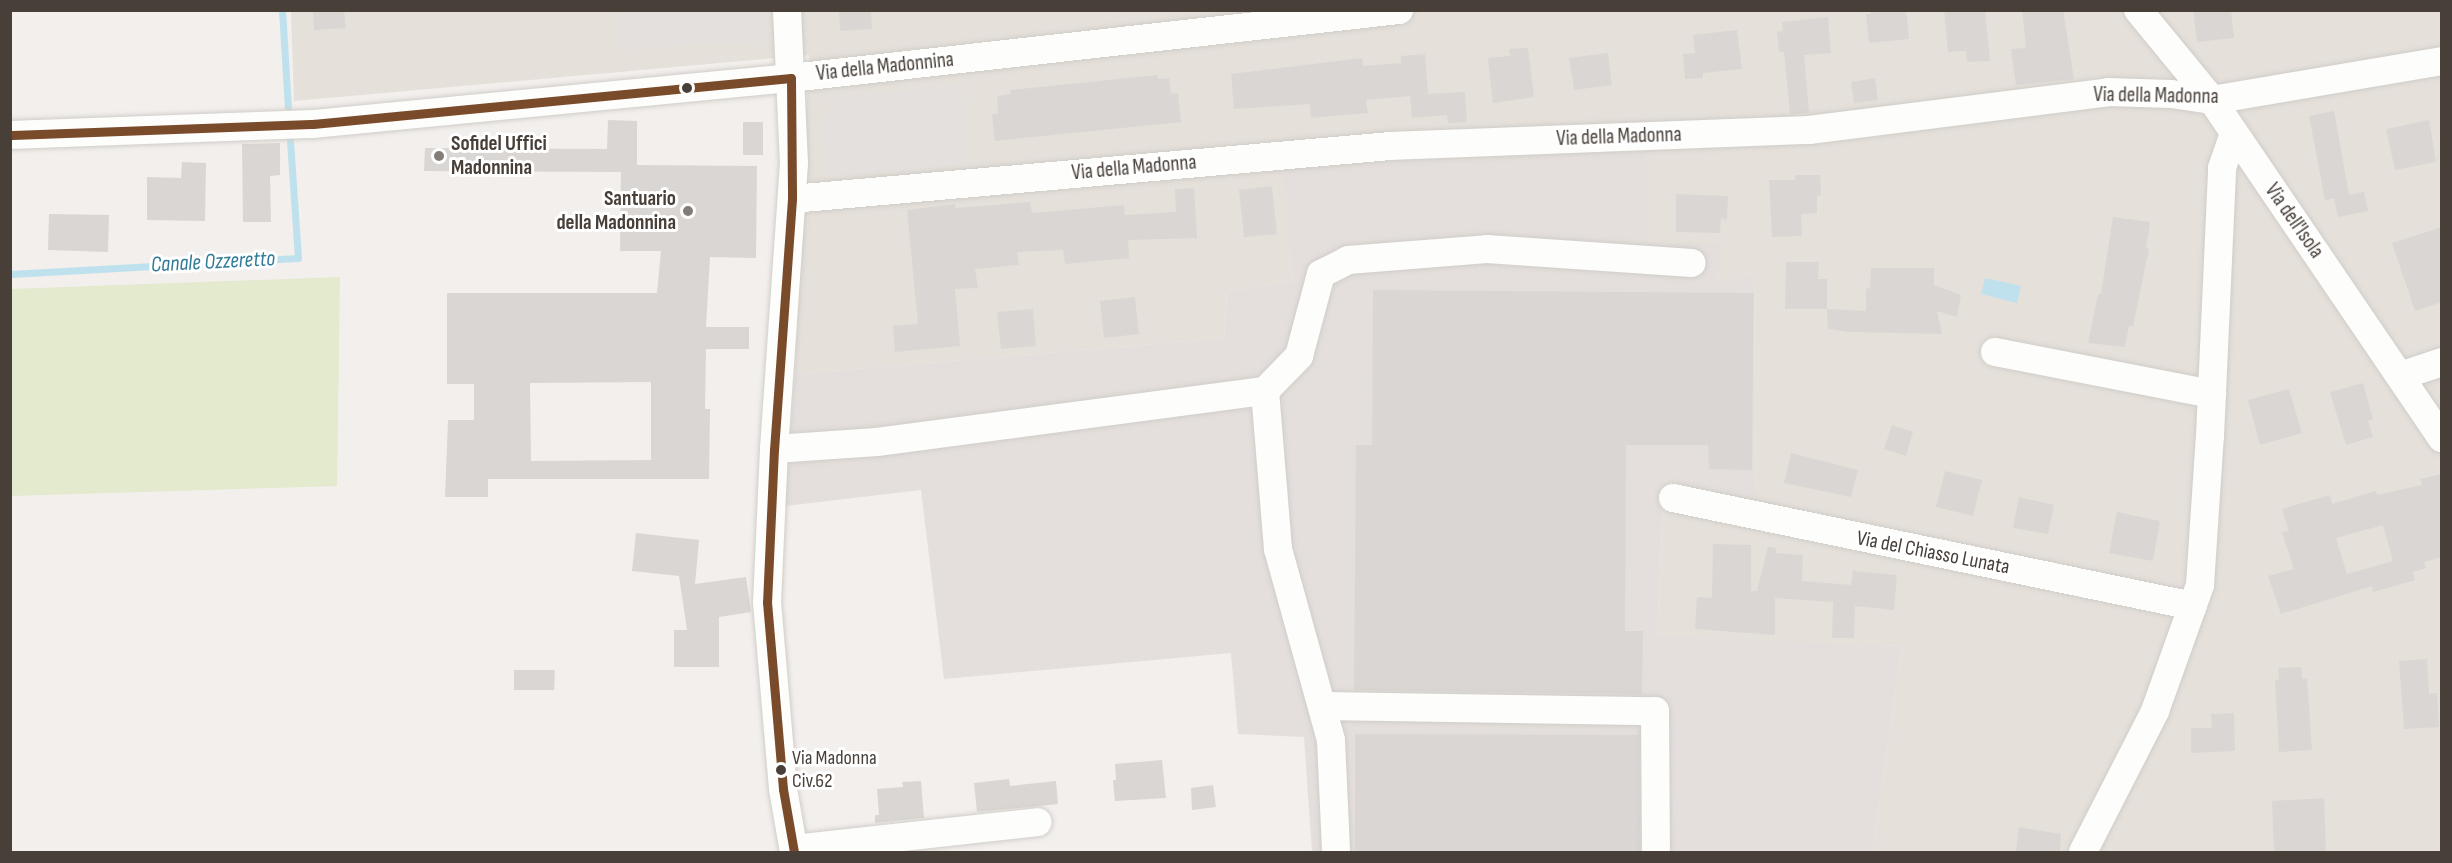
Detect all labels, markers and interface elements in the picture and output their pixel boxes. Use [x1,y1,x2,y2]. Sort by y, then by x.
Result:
street label: Via della Madonnina [815,47,955,87]
unlabelled marker [681,82,693,94]
street label: Via della Madonna [2093,82,2219,110]
street label: Via della Madonna [1556,122,1682,152]
place label: Sofidel Uffici Madonnina [451,131,547,181]
marker: Sofidel Uffici Madonnina [432,149,446,163]
street label: Via della Madonna [1070,150,1198,186]
street label: Via dell'Isola [2259,179,2329,263]
place label: Santuario della Madonnina [556,186,676,236]
marker: Santuario della Madonnina [681,204,695,218]
water label: Canale Ozzeretto [150,246,276,278]
street label: Via del Chiasso Lunata [1854,526,2012,580]
place label: Via Madonna Civ.62 [792,746,877,793]
marker: Via Madonna Civ.62 [775,764,787,776]

